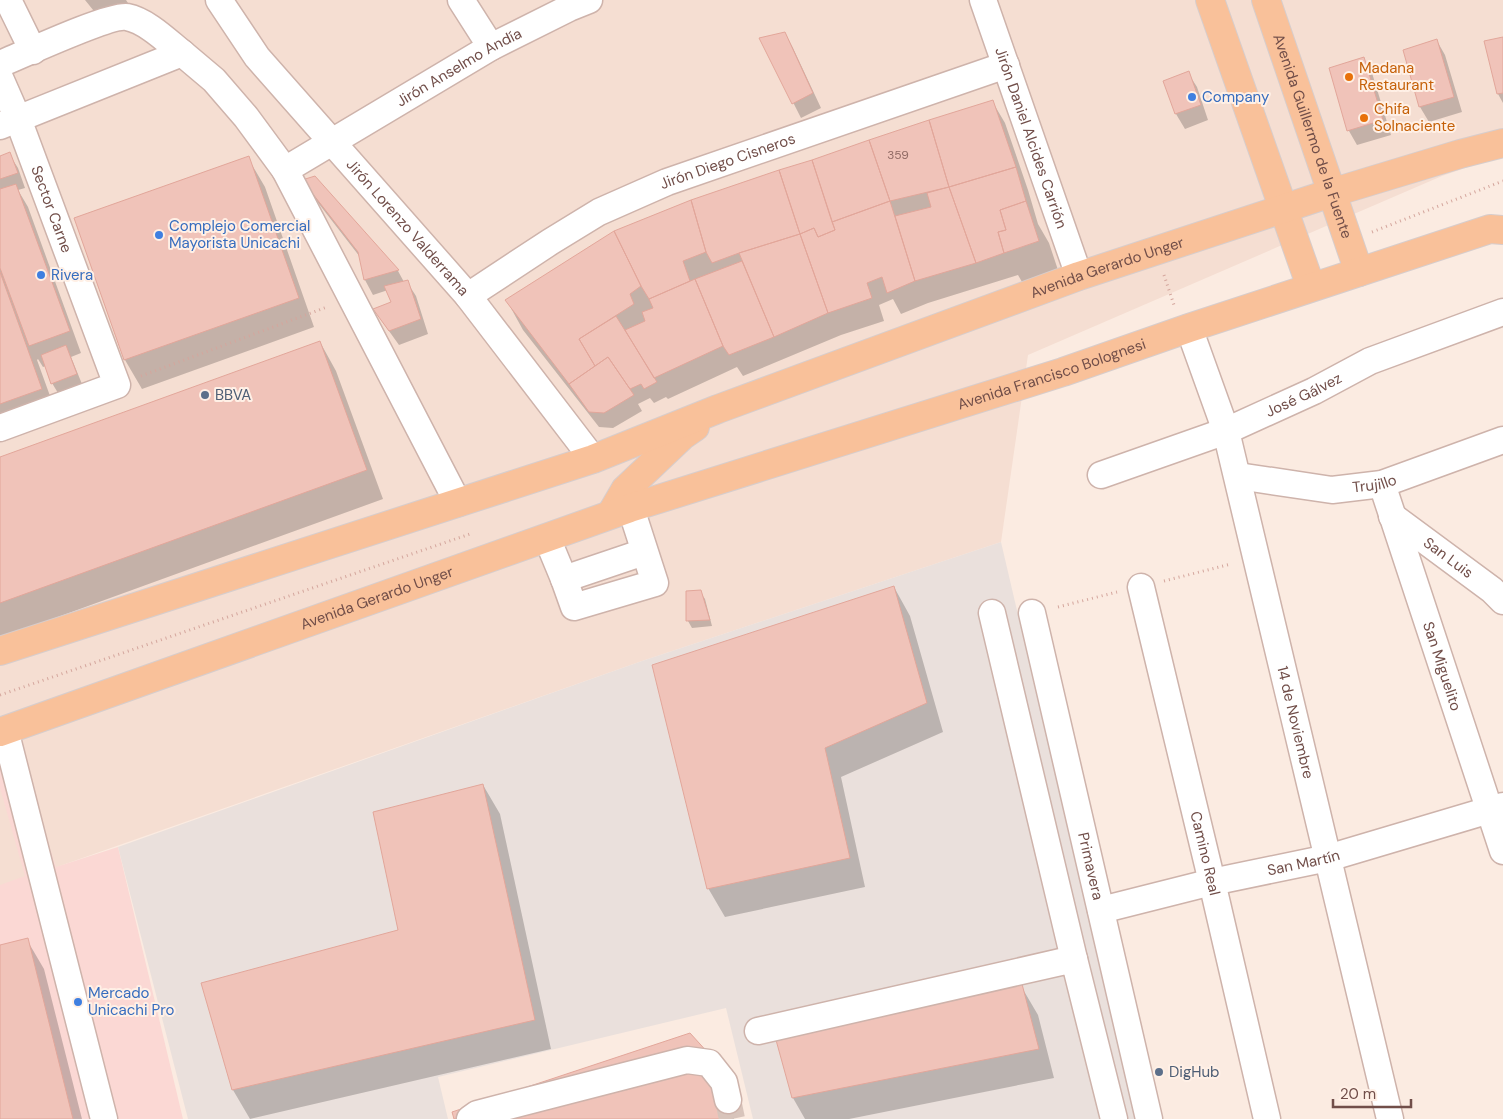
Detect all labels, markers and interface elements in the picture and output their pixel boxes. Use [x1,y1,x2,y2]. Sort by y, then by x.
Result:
street label: Jirón Anselmo Andía [392,23,525,111]
street label: Avenida Guillermo de la Fuente [1268,31,1357,241]
street label: Jirón Daniel Alcides Carrión [990,45,1072,231]
place label: Madana Restaurant [1359,58,1434,95]
marker: Madana Restaurant [1343,71,1355,83]
place label: Company [1202,87,1270,107]
marker: Company [1186,91,1198,103]
place label: Chifa Solnaciente [1374,99,1455,136]
marker: Chifa Solnaciente [1358,112,1370,124]
street label: Jirón Diego Cisneros [657,128,798,194]
house number: 359 [887,147,909,163]
street label: Jirón Lorenzo Valderrama [342,155,473,300]
street label: Sector Carne [26,163,77,256]
place label: Complejo Comercial Mayorista Unicachi [169,216,310,253]
marker: Complejo Comercial Mayorista Unicachi [153,229,165,241]
street label: Avenida Gerardo Unger [1028,232,1187,303]
place label: Rivera [51,265,93,285]
marker: Rivera [35,269,47,281]
street label: Avenida Francisco Bolognesi [955,334,1149,415]
street label: José Gálvez [1262,368,1345,422]
place label: BBVA [215,385,251,405]
marker: BBVA [199,389,211,401]
street label: Trujillo [1351,469,1400,497]
street label: San Luis [1419,533,1477,583]
street label: Avenida Gerardo Unger [298,561,456,634]
street label: San Miguelito [1418,619,1466,714]
street label: 14 de Noviembre [1272,664,1319,781]
street label: Camino Real [1185,809,1225,897]
street label: Primavera [1073,830,1108,902]
street label: San Martín [1265,845,1342,880]
place label: Mercado Unicachi Pro [88,983,175,1020]
marker: Mercado Unicachi Pro [72,996,84,1008]
place label: DigHub [1169,1062,1220,1082]
marker: DigHub [1153,1066,1165,1078]
scale bar [1333,1076,1410,1108]
text: 20 m [1340,1084,1376,1104]

